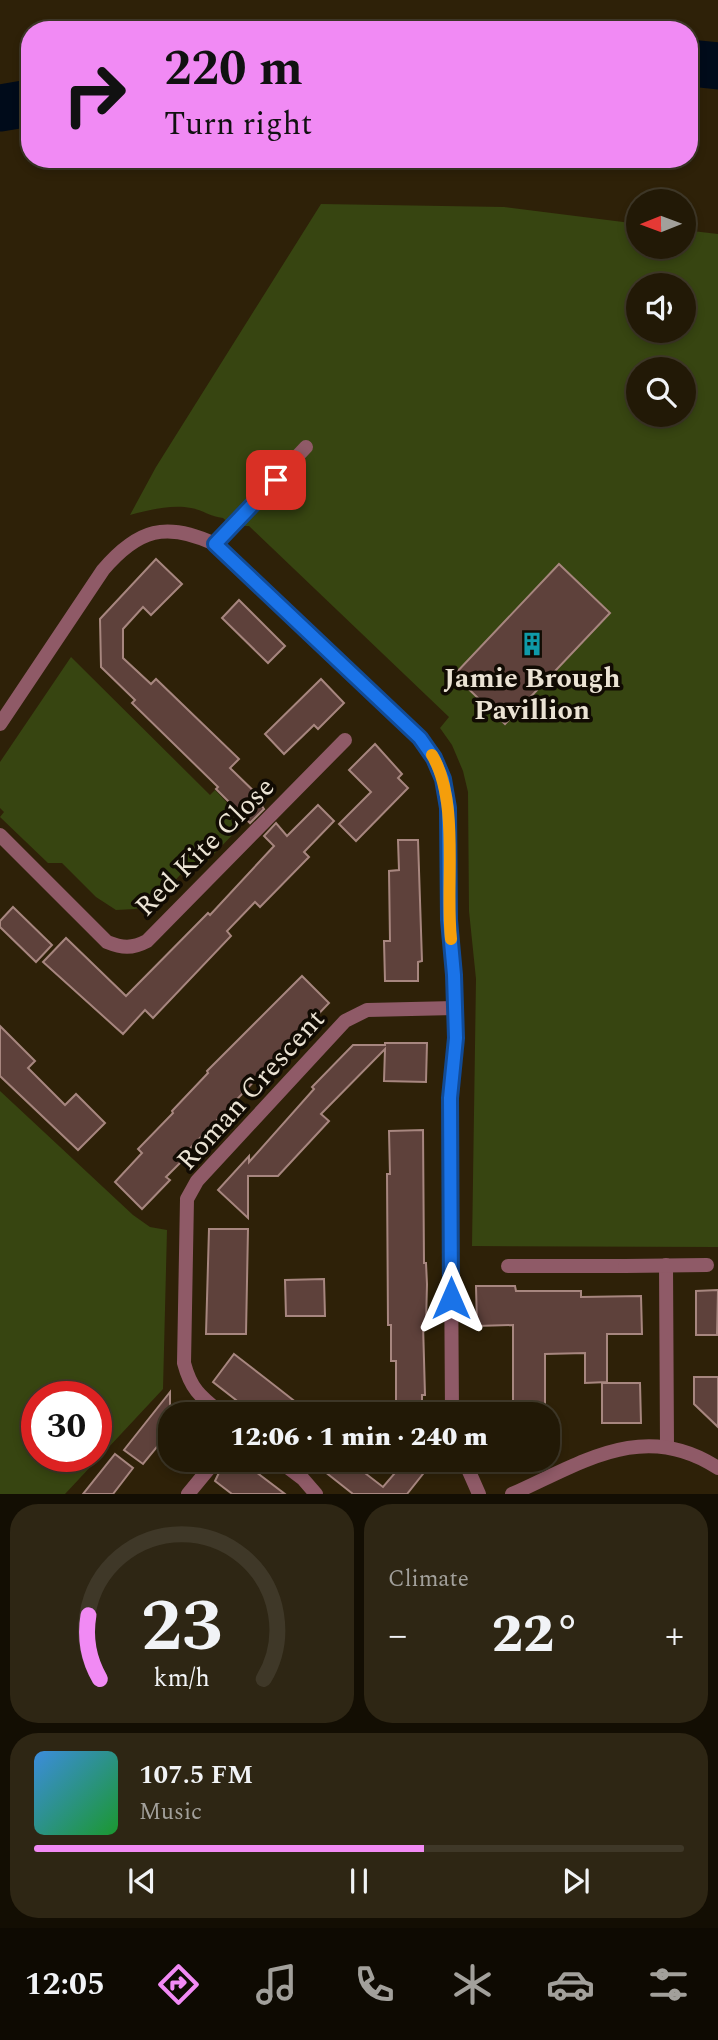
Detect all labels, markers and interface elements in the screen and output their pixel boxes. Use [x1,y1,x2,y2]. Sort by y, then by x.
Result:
text: 220 m [164,32,303,107]
icon: right [49,49,140,140]
text: Turn right [164,100,312,149]
north arrow [626,189,696,259]
map controls [626,189,696,427]
button: sound [626,273,696,343]
button: search [626,357,696,427]
pin [246,450,306,510]
icon: arrive [257,461,295,499]
building icon: Jamie Brough Pavillion [518,630,546,658]
place label: Jamie Brough Pavillion [443,657,621,732]
street label: Red Kite Close [125,767,285,927]
street label: Roman Crescent [166,999,336,1180]
position arrow [414,1261,488,1335]
speed limit sign: 30 [21,1381,112,1472]
text: 12:06 · 1 min · 240 m [230,1417,488,1457]
text: Climate [388,1562,469,1597]
text: 23 [141,1573,223,1684]
text: 22° [492,1596,580,1675]
text: − [388,1607,407,1665]
text: + [665,1607,684,1665]
text: km/h [154,1660,210,1698]
text: 107.5 FM [139,1755,253,1795]
text: Music [139,1795,202,1830]
icon: previous [123,1862,161,1900]
icon: pause [340,1862,378,1900]
icon: next [557,1862,595,1900]
text: 12:05 [25,1960,105,2009]
icon: directions [154,1960,203,2009]
icon: music [252,1960,301,2009]
icon: phone [350,1960,399,2009]
icon: climate [448,1960,497,2009]
icon: car [546,1960,595,2009]
icon: filters [644,1960,693,2009]

